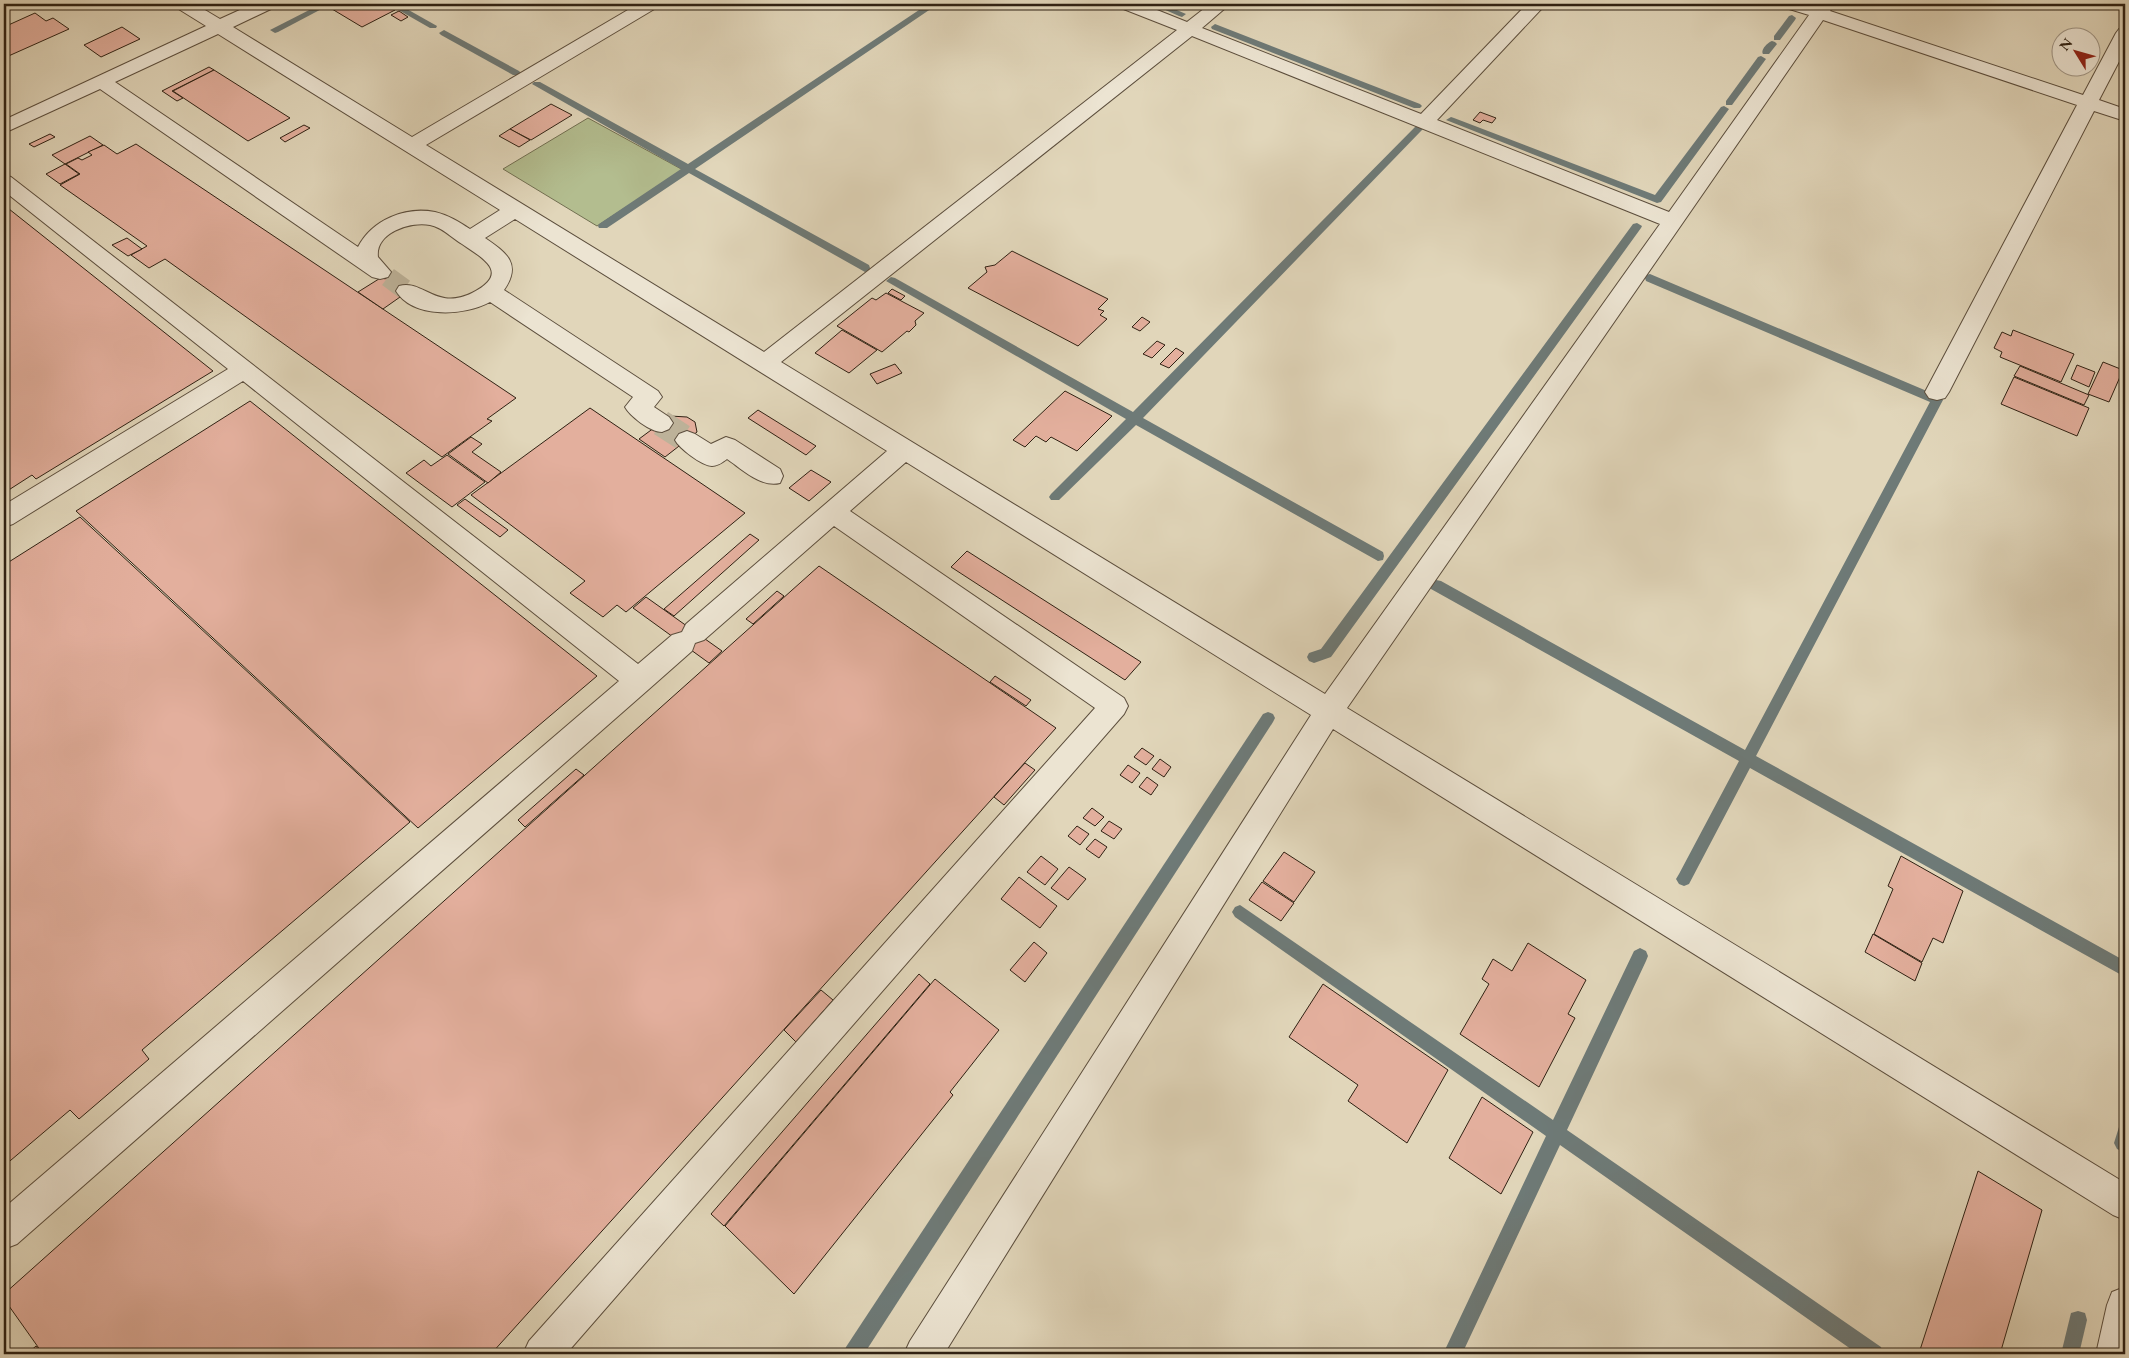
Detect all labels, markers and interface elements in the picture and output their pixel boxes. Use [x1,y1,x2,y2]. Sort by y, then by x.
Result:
north arrow [2052,28,2102,78]
text: N [2055,34,2077,54]

